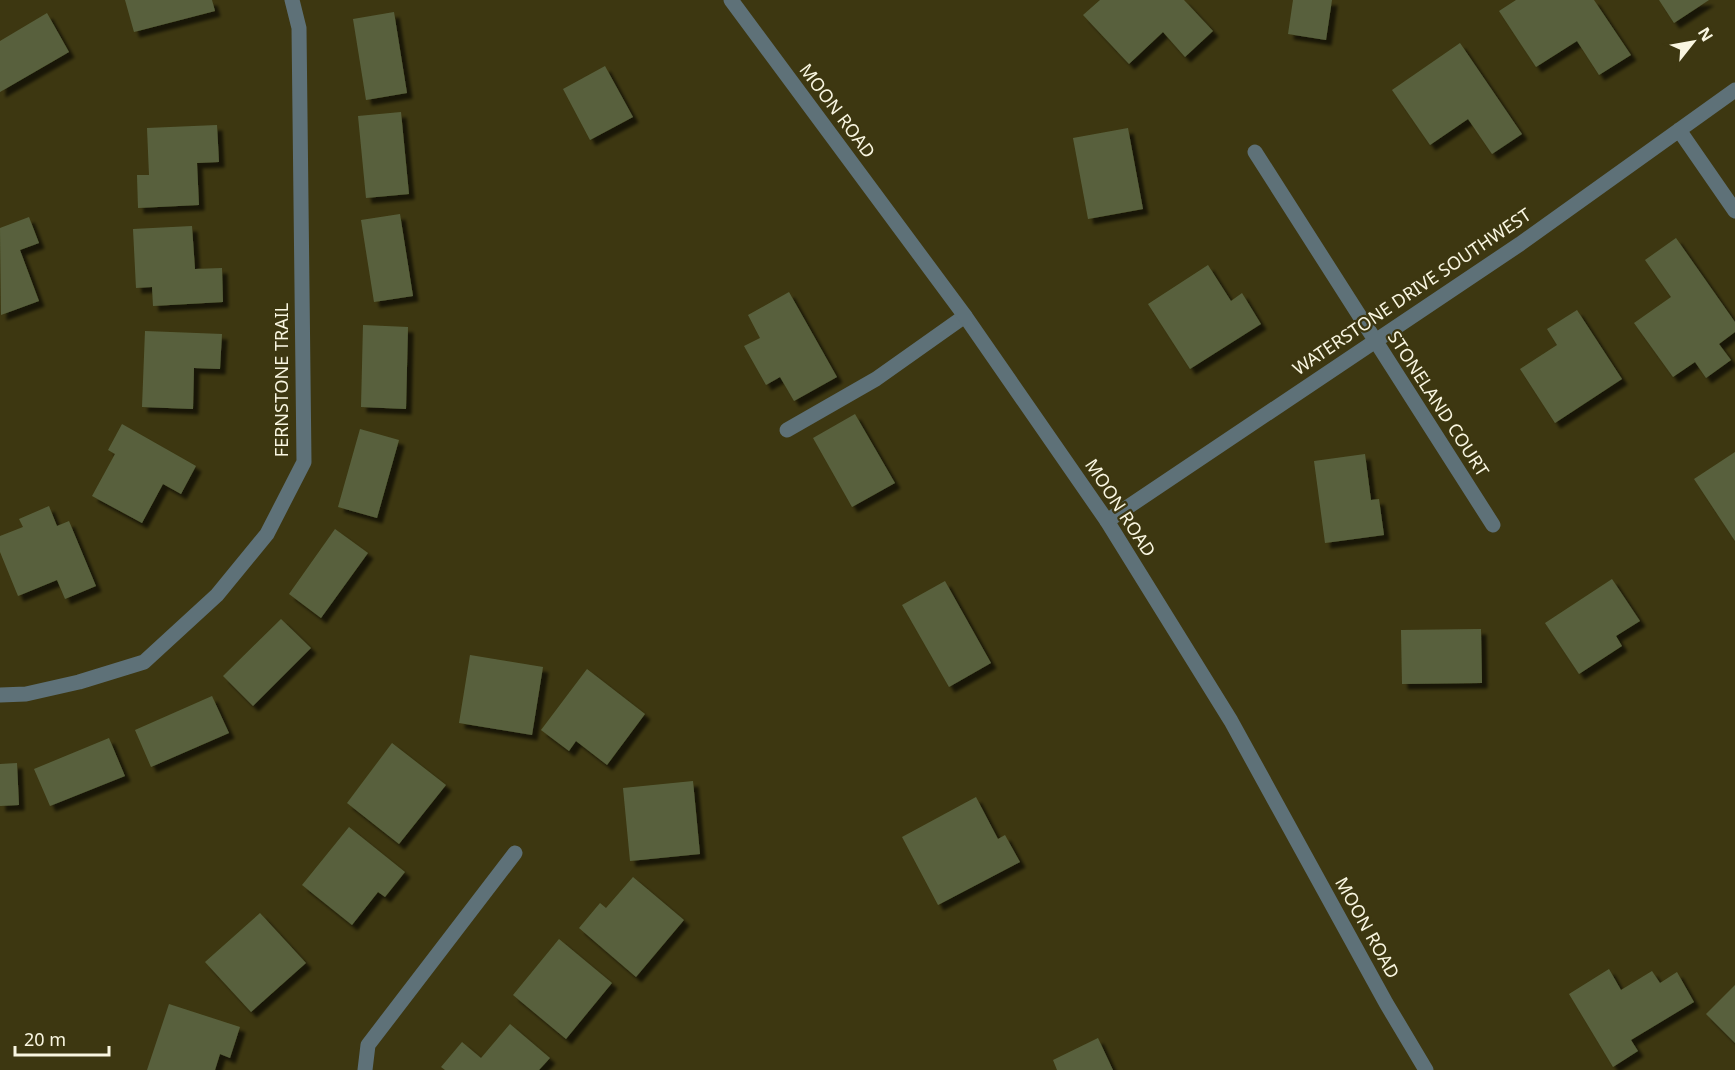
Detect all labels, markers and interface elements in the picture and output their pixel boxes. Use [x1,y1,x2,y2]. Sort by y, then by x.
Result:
north arrow [1663,12,1723,72]
text: N [1693,23,1719,46]
street label: MOON ROAD [794,58,881,162]
street label: WATERSTONE DRIVE SOUTHWEST [1288,202,1535,380]
street label: FERNSTONE TRAIL [269,303,293,457]
street label: STONELAND COURT [1383,326,1495,481]
street label: MOON ROAD [1080,454,1161,561]
street label: MOON ROAD [1330,873,1406,982]
scale bar [15,1019,110,1057]
text: 20 m [24,1027,66,1051]

